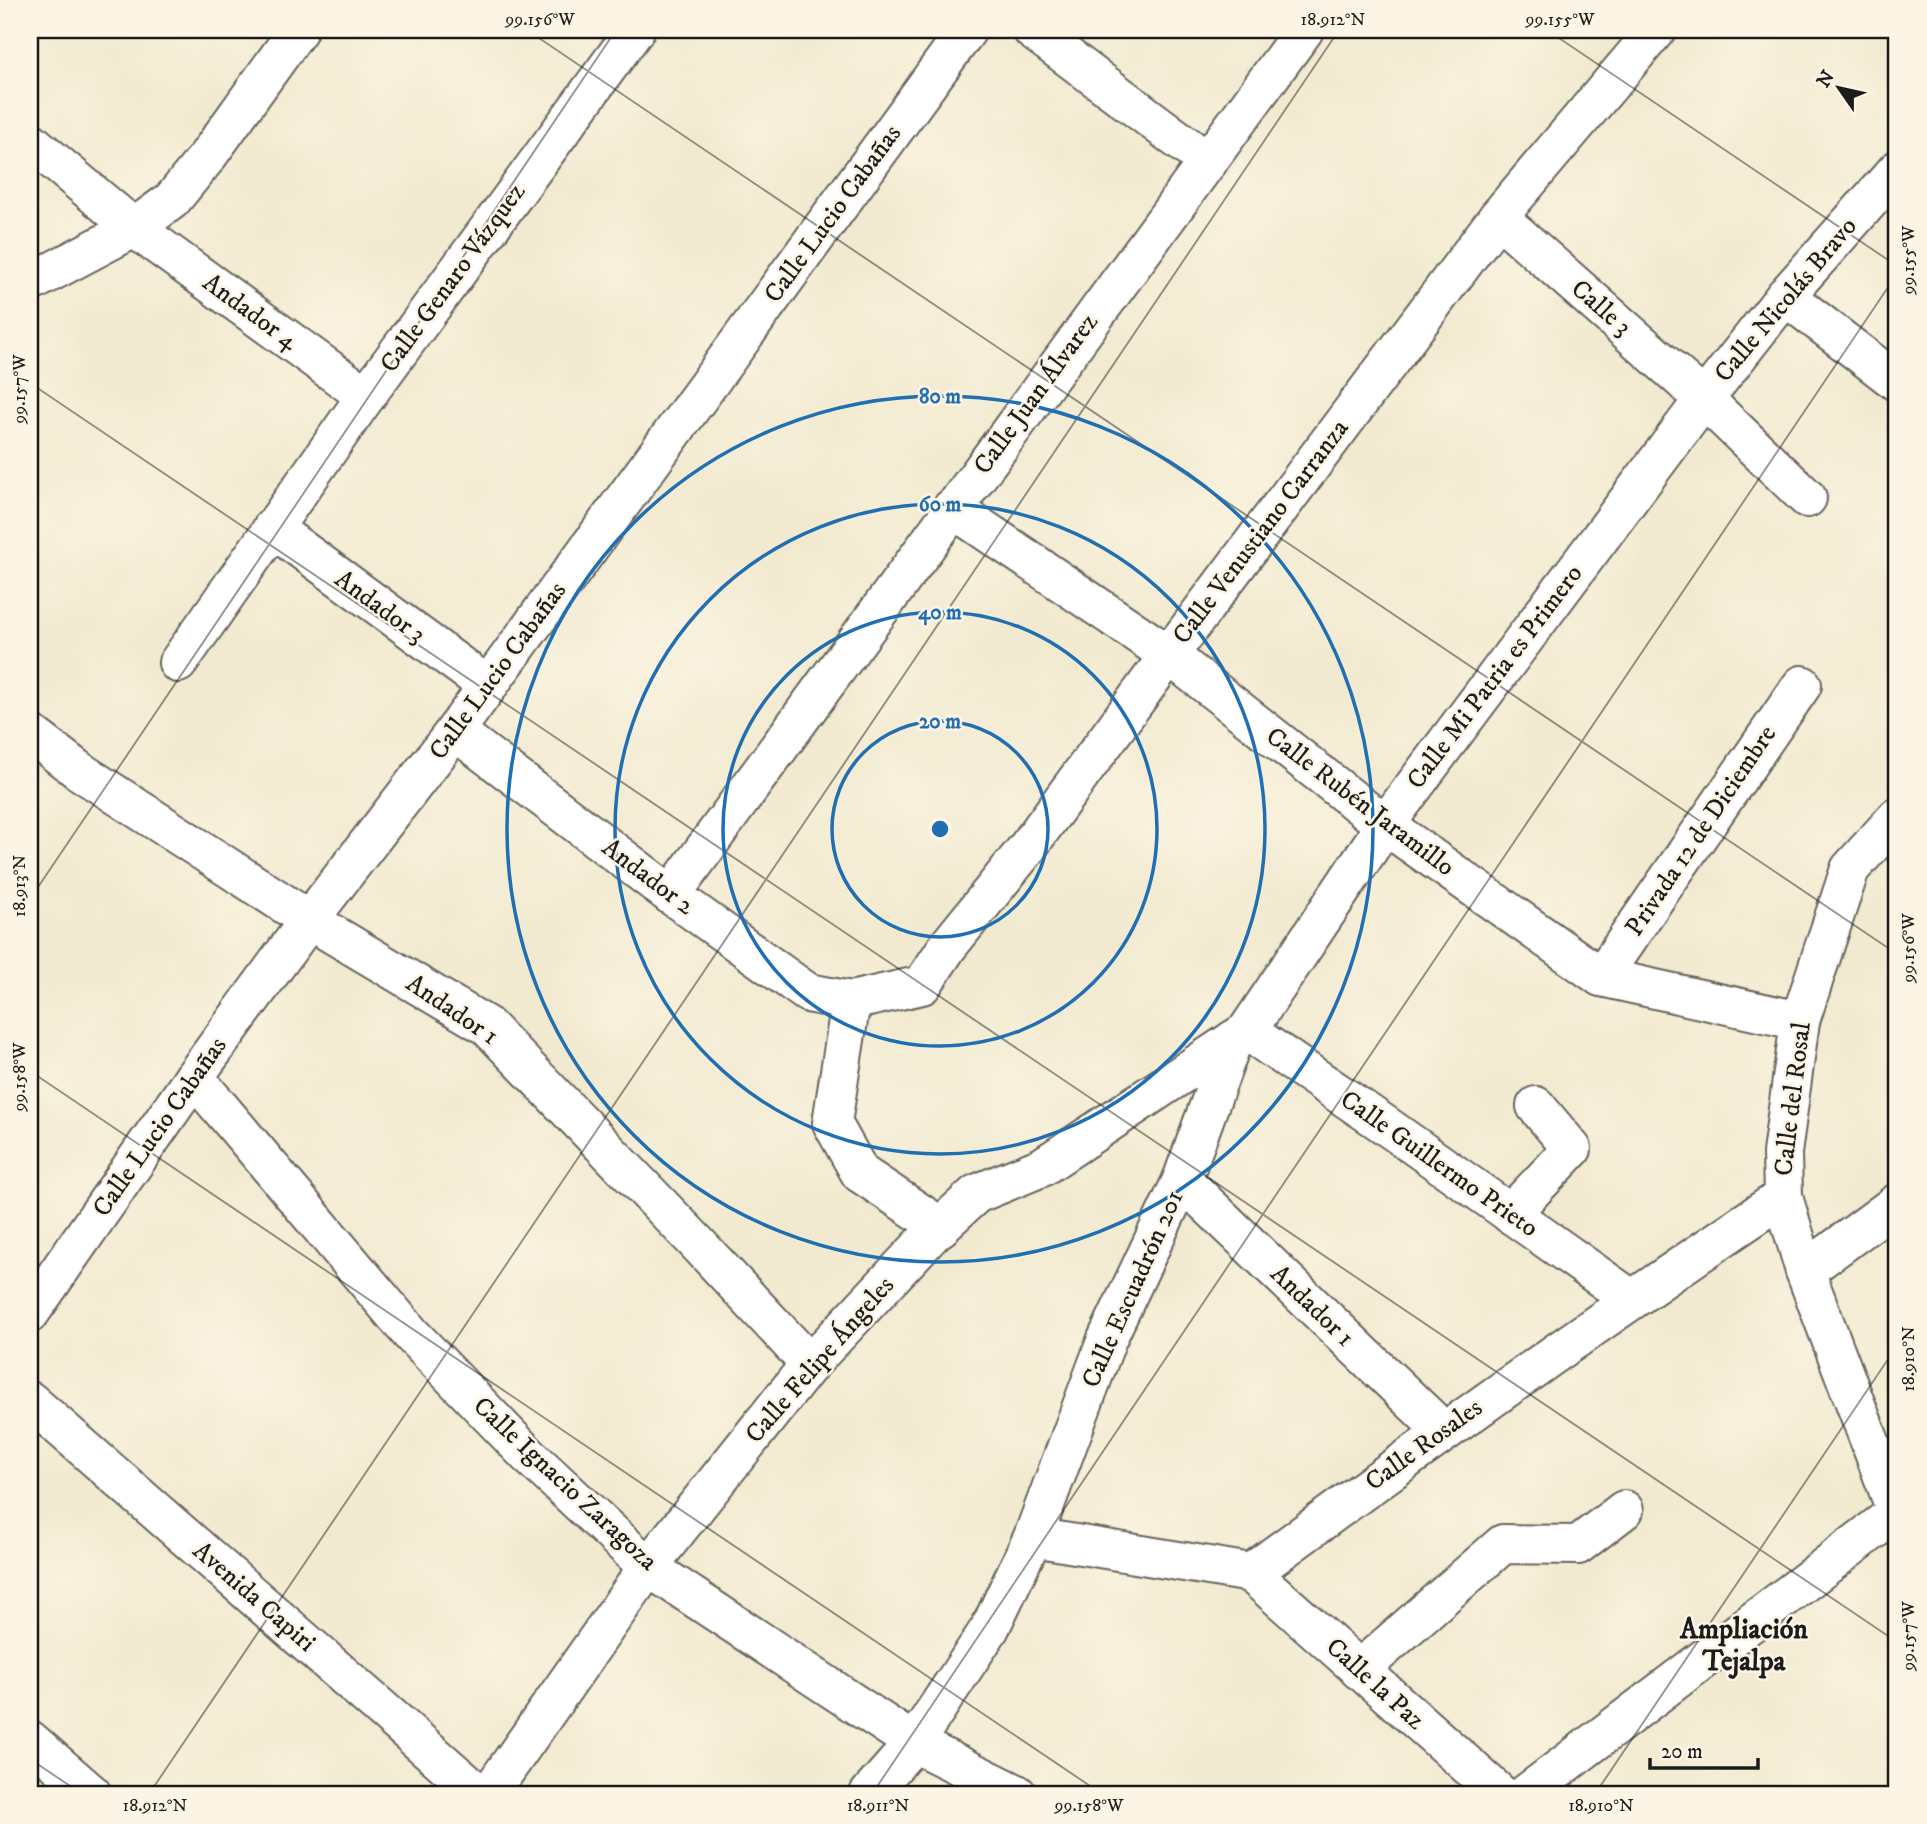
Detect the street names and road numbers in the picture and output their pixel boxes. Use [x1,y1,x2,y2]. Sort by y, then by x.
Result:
street label: Calle Lucio Cabañas [757,118,909,310]
street label: Calle Genaro Vázquez [373,177,533,379]
street label: Calle Nicolás Bravo [1707,211,1865,389]
street label: Andador 4 [196,266,305,358]
street label: Calle 3 [1564,273,1638,343]
street label: Calle Juan Álvarez [966,306,1106,481]
street label: Calle Venustiano Carranza [1166,413,1356,651]
street label: Calle Mi Patria es Primero [1400,558,1590,796]
street label: Andador 3 [328,563,432,651]
street label: Calle Lucio Cabañas [422,575,574,767]
street label: Privada 12 de Diciembre [1618,719,1784,943]
street label: Calle Rubén Jaramillo [1259,720,1461,884]
street label: Andador 2 [595,831,701,923]
street label: Andador 1 [399,967,505,1053]
street label: Calle del Rosal [1767,1020,1819,1178]
street label: Calle Lucio Cabañas [86,1031,234,1223]
street label: Calle Guillermo Prieto [1333,1083,1545,1245]
street label: Calle Escuadrón 201 [1075,1185,1191,1393]
street label: Andador 1 [1263,1258,1361,1354]
street label: Calle Felipe Ángeles [738,1269,902,1450]
street label: Calle Ignacio Zaragoza [466,1390,664,1578]
street label: Calle Rosales [1359,1391,1489,1499]
street label: Avenida Capiri [186,1535,322,1659]
street label: Calle la Paz [1319,1631,1431,1737]

